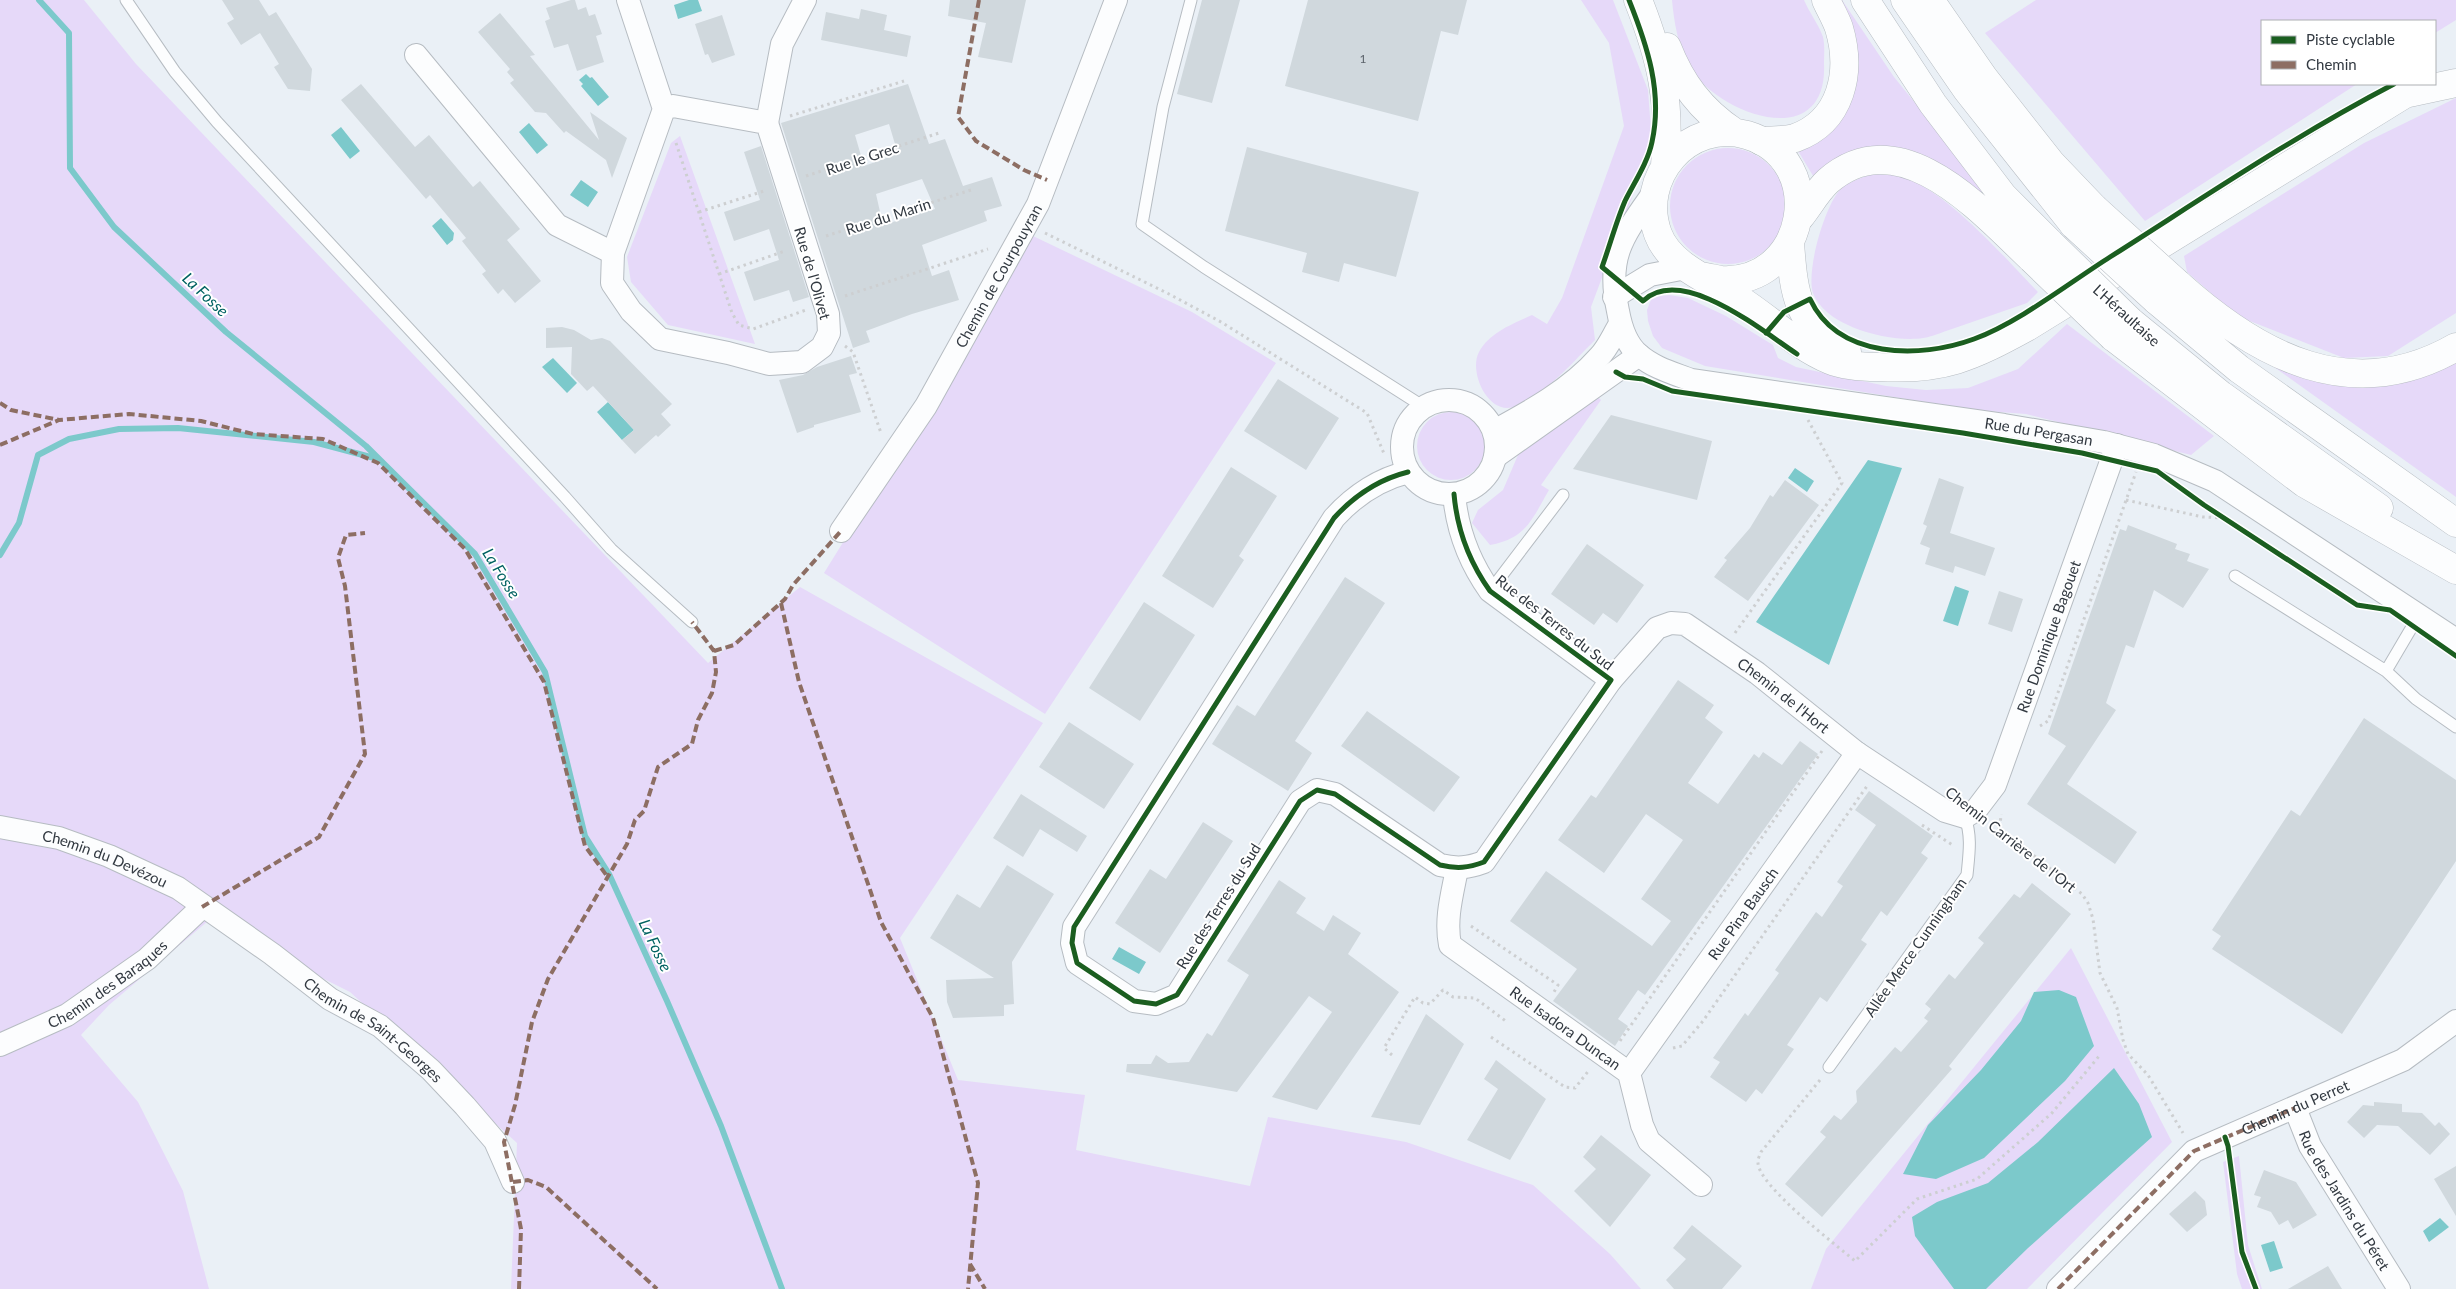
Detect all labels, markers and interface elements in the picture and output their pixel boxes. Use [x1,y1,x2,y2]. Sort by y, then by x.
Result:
legend [2261,20,2436,85]
text: Piste cyclable [2306,30,2395,48]
house number: 1 [1360,51,1367,66]
text: Chemin [2306,55,2357,73]
street label: Rue le Grec [823,138,901,178]
street label: Rue du Marin [843,194,933,238]
street label: Chemin de Courpouyran [951,201,1045,351]
street label: Rue de l'Olivet [791,224,835,322]
water label: La Fosse [179,268,233,320]
street label: L'Héraultaise [2090,280,2164,350]
street label: Rue du Pergasan [1984,413,2094,449]
water label: La Fosse [479,544,525,602]
street label: Rue Dominique Bagouet [2013,557,2084,715]
street label: Rue des Terres du Sud [1492,570,1618,674]
street label: Chemin de l'Hort [1734,654,1834,737]
street label: Chemin Carrière de l'Ort [1942,782,2080,896]
street label: Chemin du Devézou [41,826,170,891]
street label: Rue des Terres du Sud [1172,840,1264,972]
street label: Rue Pina Bausch [1704,864,1782,963]
street label: Allée Merce Cunningham [1860,874,1970,1020]
water label: La Fosse [636,916,677,975]
street label: Chemin des Baraques [45,936,171,1032]
street label: Chemin de Saint-Georges [300,973,447,1086]
street label: Rue Isadora Duncan [1507,982,1624,1073]
street label: Chemin du Perret [2239,1075,2352,1138]
street label: Rue des Jardins du Péret [2296,1128,2394,1274]

